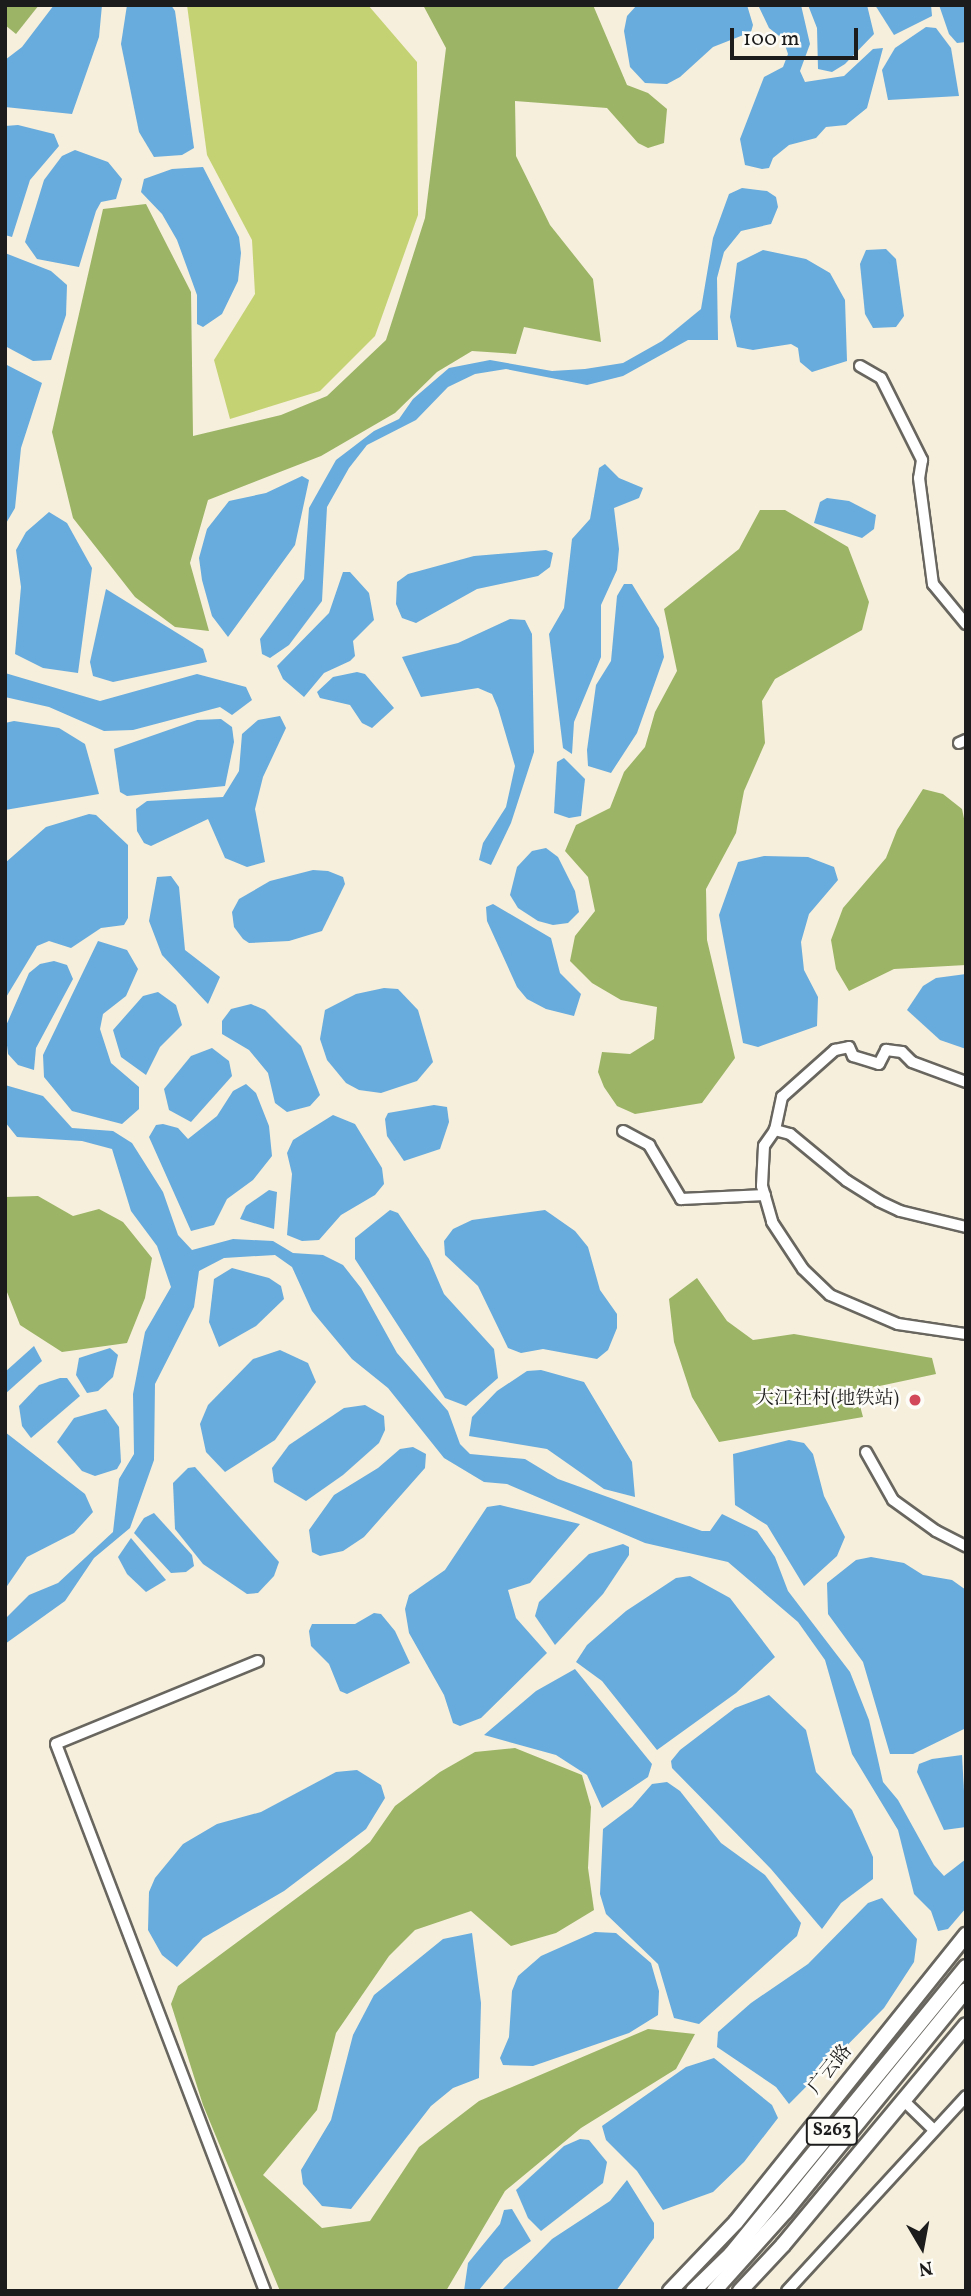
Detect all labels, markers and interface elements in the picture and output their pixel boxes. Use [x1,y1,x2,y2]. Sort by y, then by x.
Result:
scale bar [733,14,861,58]
text: 100 m [743,25,800,54]
place label: 大江社村(地铁站) [755,1389,899,1411]
marker: 大江社村(地铁站) [905,1390,925,1410]
street label: 广云路 [804,2041,858,2099]
road number: S263 [806,2116,858,2146]
north arrow [887,2212,957,2282]
text: N [917,2254,935,2282]

